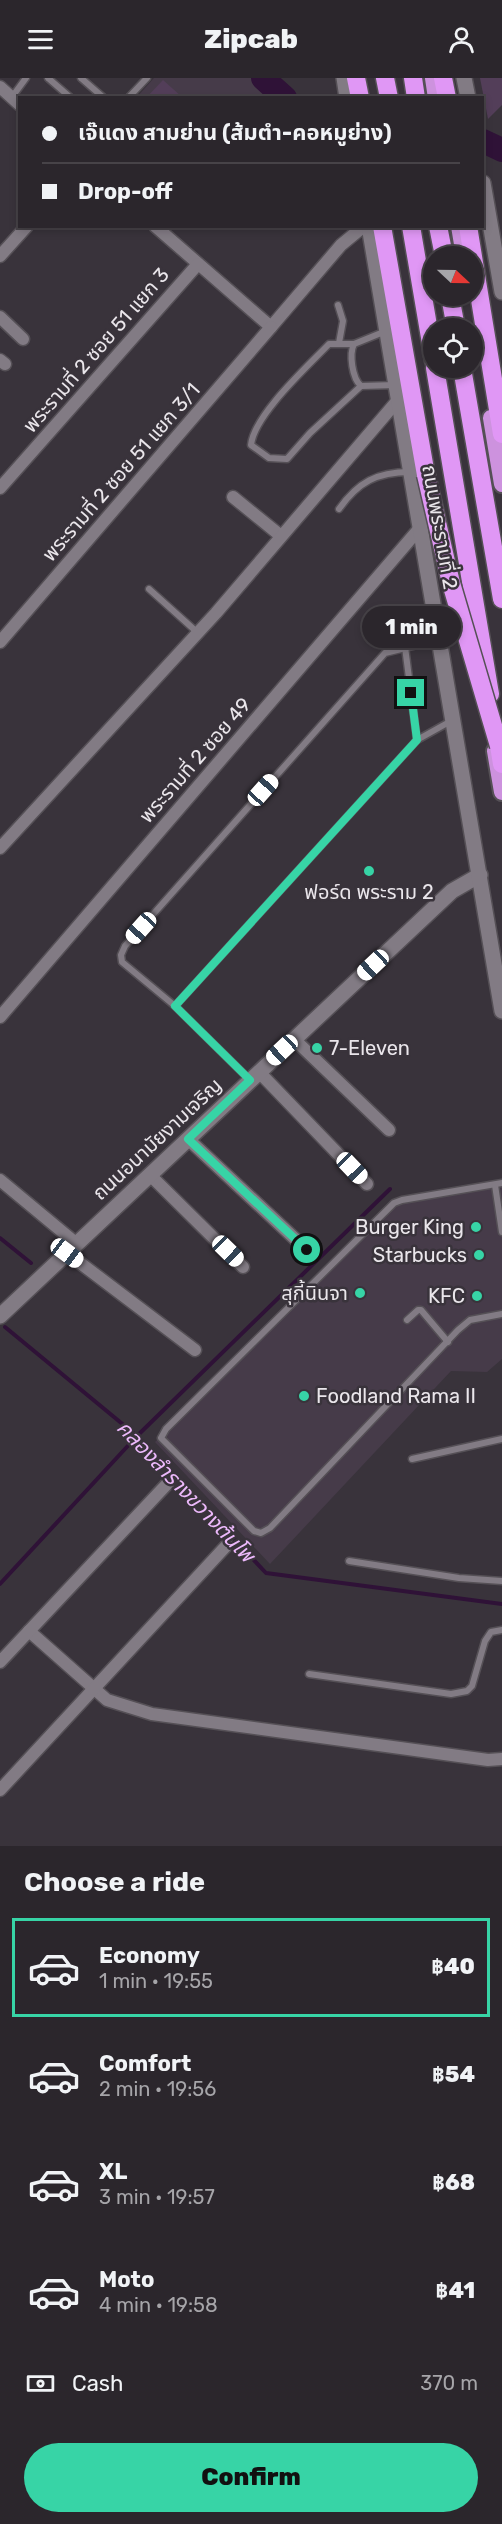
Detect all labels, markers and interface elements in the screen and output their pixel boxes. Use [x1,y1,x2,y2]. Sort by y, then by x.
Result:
icon: menu [24,23,57,56]
text: Zipcab [204,23,298,55]
icon: person [445,23,478,56]
text: เจ๊แดง สามย่าน (ส้มตำ-คอหมูย่าง) [78,119,392,146]
text: Drop-off [78,178,173,205]
north arrow [423,246,483,306]
map controls [423,246,483,378]
street label: พระรามที่ 2 ซอย 51 แยก 3 [16,261,174,437]
button: locate [423,318,483,378]
street label: พระรามที่ 2 ซอย 51 แยก 3/1 [36,377,205,566]
street label: ถนนพระรามที่ 2 [417,463,465,591]
callout: 1 min [362,606,460,648]
text: 1 min [385,615,438,639]
route end [397,679,424,706]
street label: พระรามที่ 2 ซอย 49 [133,691,256,827]
car [244,771,282,809]
marker: ฟอร์ด พระราม 2 [362,864,376,878]
place label: ฟอร์ด พระราม 2 [304,880,434,904]
car [122,909,160,947]
car [354,946,392,984]
car [263,1031,301,1069]
place label: 7-Eleven [329,1036,410,1060]
marker: 7-Eleven [310,1041,324,1055]
street label: ถนนอนามัยงามเจริญ [88,1073,226,1205]
car [333,1149,371,1187]
place label: Burger King [355,1215,464,1239]
marker: Burger King [469,1220,483,1234]
car [209,1232,247,1270]
car [47,1235,87,1271]
route start [293,1236,320,1263]
place label: Starbucks [373,1243,467,1267]
marker: Starbucks [472,1248,486,1262]
place label: สุกี้นินจา [281,1279,348,1305]
place label: KFC [428,1284,465,1308]
marker: สุกี้นินจา [353,1286,367,1300]
marker: KFC [470,1289,484,1303]
place label: Foodland Rama II [316,1384,476,1408]
marker: Foodland Rama II [297,1389,311,1403]
water label: คลองลำรางขวางต้นโพ [112,1415,262,1569]
text: Choose a ride [24,1866,205,1898]
icon: car [27,1941,81,1995]
text: Economy [99,1942,200,1969]
text: ฿40 [431,1953,475,1980]
text: 1 min · 19:55 [99,1969,213,1993]
icon: car [27,2049,81,2103]
text: Comfort [99,2050,191,2077]
text: ฿54 [432,2061,475,2088]
text: 2 min · 19:56 [99,2077,216,2101]
icon: car [27,2157,81,2211]
text: XL [99,2158,127,2185]
text: ฿68 [432,2169,475,2196]
text: 3 min · 19:57 [99,2185,215,2209]
icon: car [27,2265,81,2319]
text: Moto [99,2266,154,2293]
text: ฿41 [436,2277,475,2304]
text: 4 min · 19:58 [99,2293,218,2317]
icon: cash [24,2367,57,2400]
text: Cash [72,2370,123,2397]
text: 370 m [420,2371,478,2395]
button: Confirm [24,2443,478,2512]

